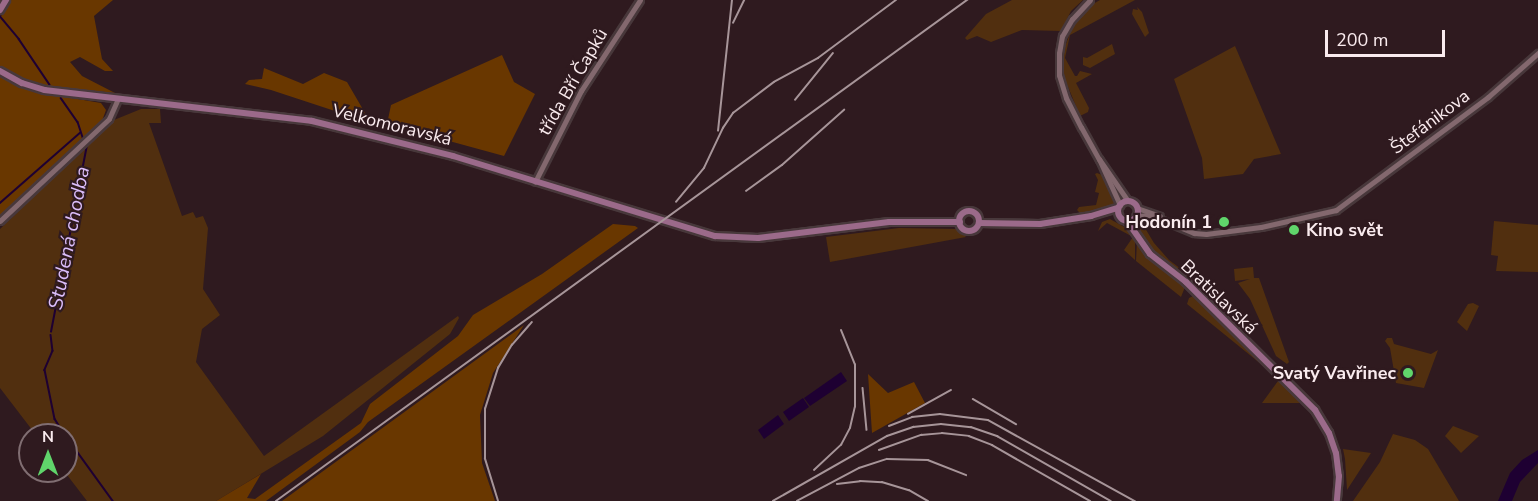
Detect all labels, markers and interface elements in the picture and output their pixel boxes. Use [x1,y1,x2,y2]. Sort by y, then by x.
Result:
scale bar [1328,18,1448,56]
street label: třída Bří Čapků [534,25,612,139]
text: 200 m [1336,28,1388,52]
street label: Štefánikova [1386,85,1474,159]
street label: Velkomoravská [330,100,454,150]
water label: Studená chodba [43,164,95,312]
place label: Hodonín 1 [1125,211,1212,233]
marker: Hodonín 1 [1217,215,1231,229]
place label: Kino svět [1306,219,1383,241]
marker: Kino svět [1287,223,1301,237]
street label: Bratislavská [1176,255,1262,339]
place label: Svatý Vavřinec [1273,362,1396,384]
marker: Svatý Vavřinec [1401,366,1415,380]
north arrow [18,423,78,483]
text: N [42,426,54,448]

